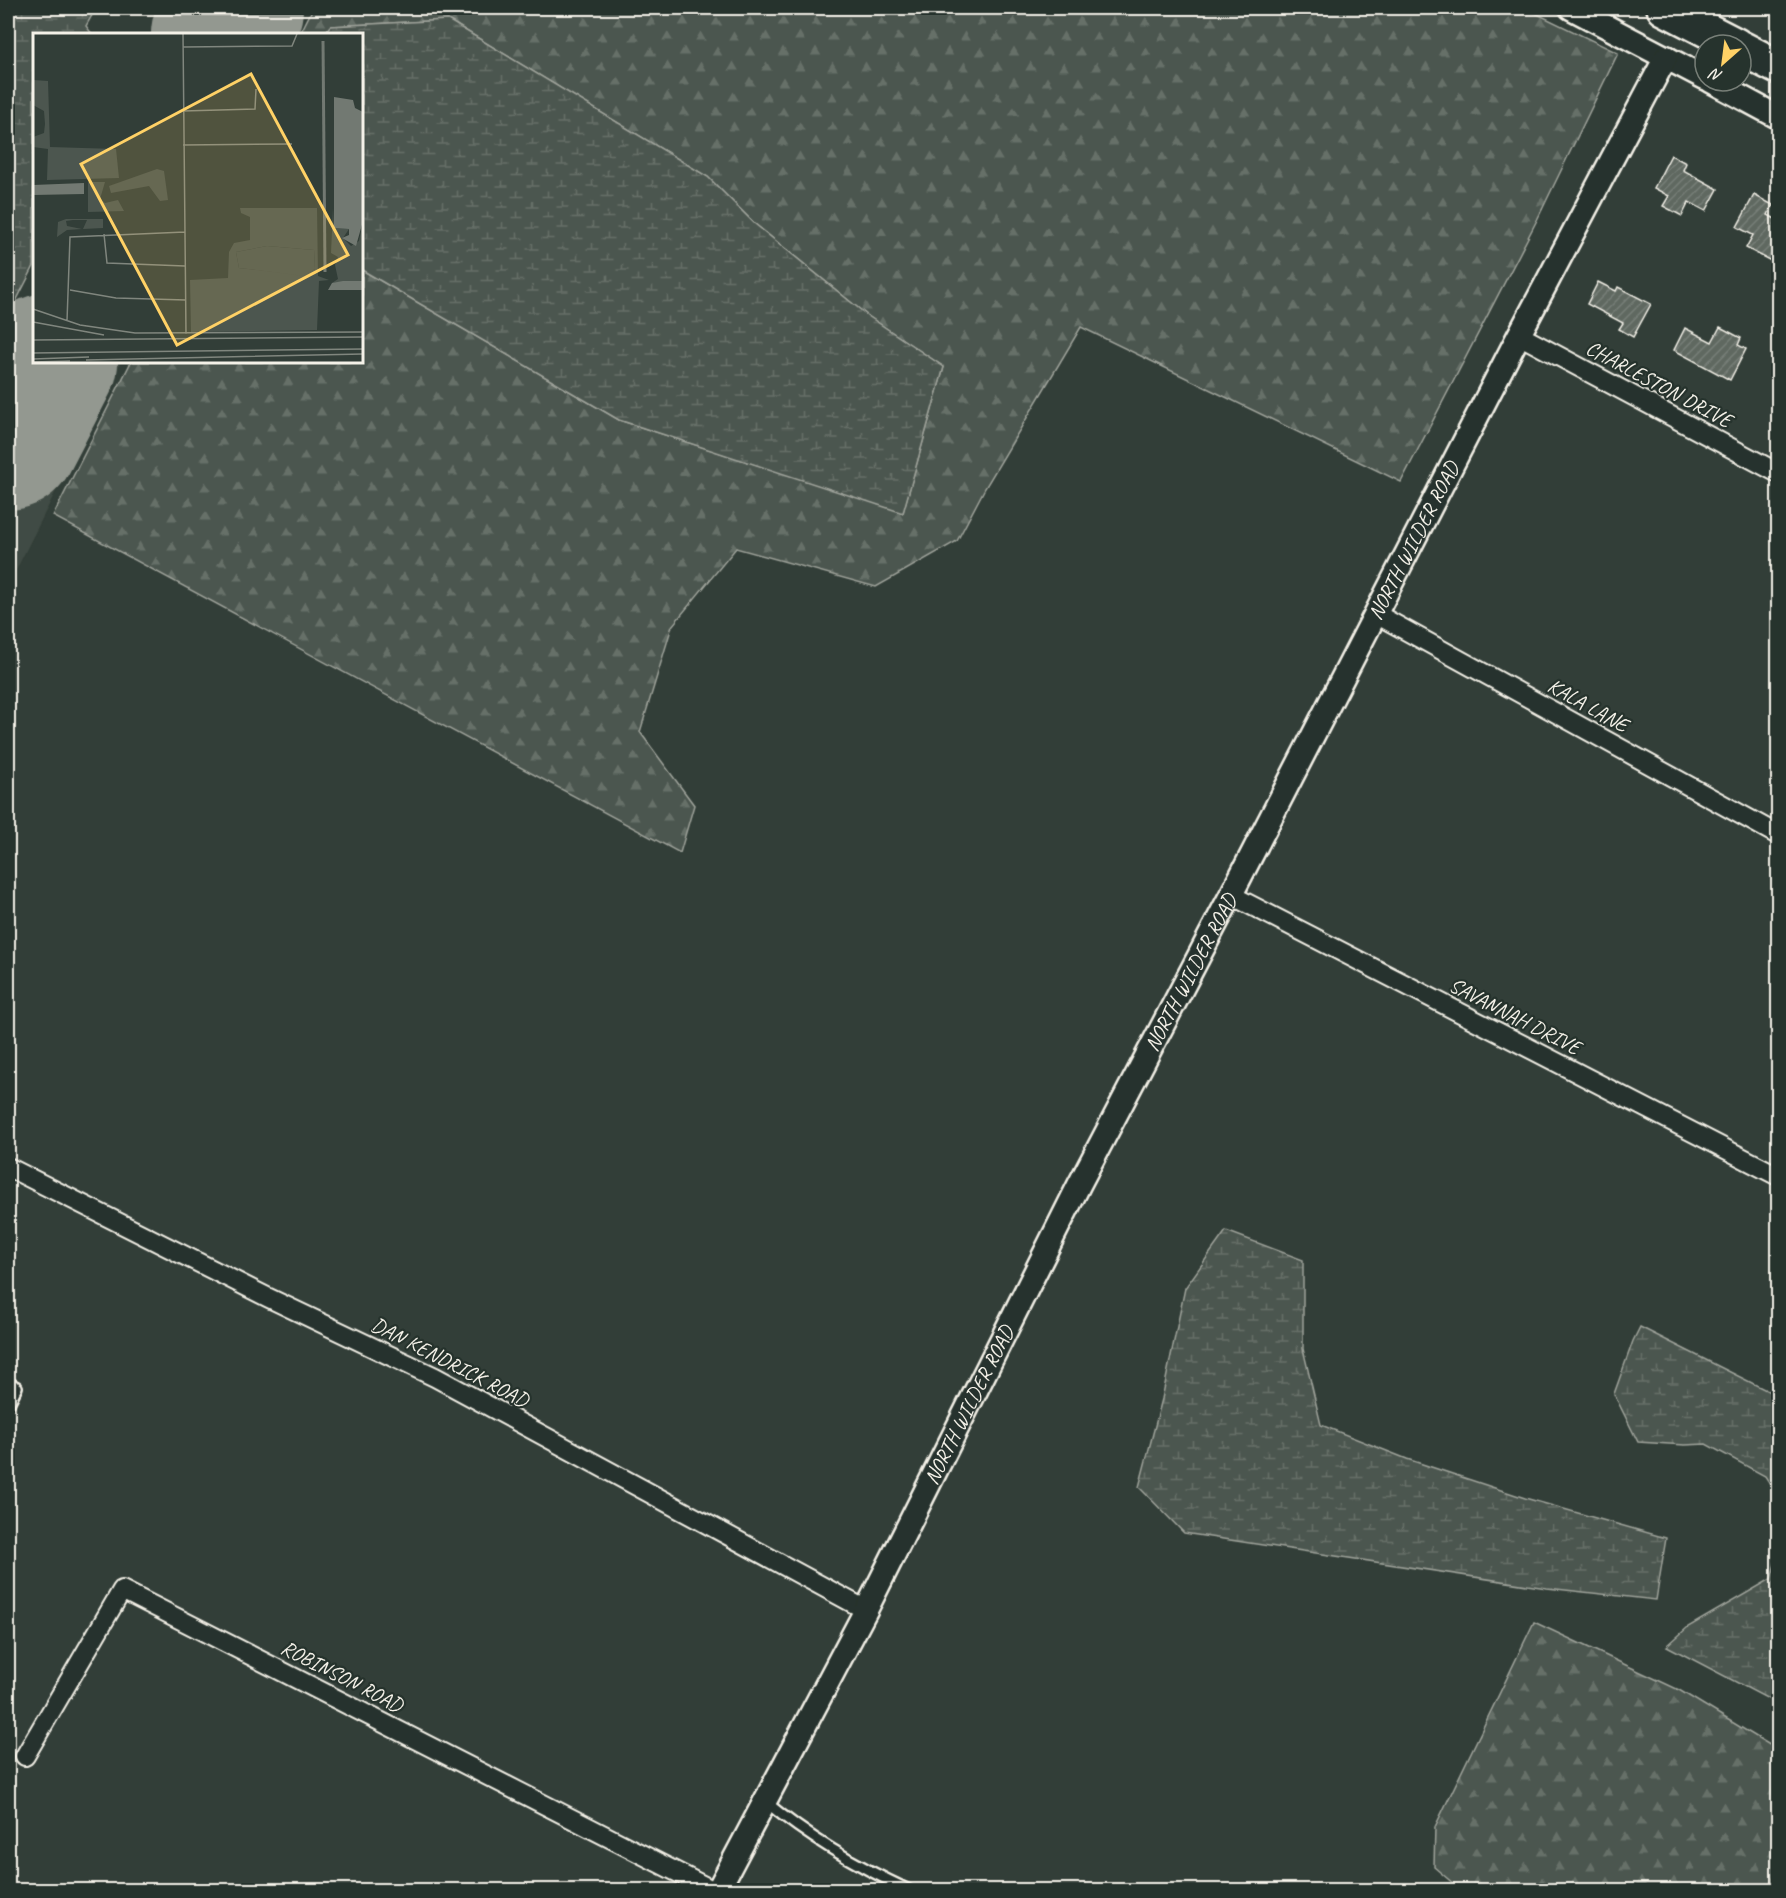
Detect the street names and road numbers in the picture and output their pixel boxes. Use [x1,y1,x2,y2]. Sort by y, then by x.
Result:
street label: CHARLESTON DRIVE [1582,335,1738,434]
street label: NORTH WILDER ROAD [1362,456,1465,624]
street label: KALA LANE [1543,672,1635,739]
street label: NORTH WILDER ROAD [1138,888,1243,1056]
street label: SAVANNAH DRIVE [1445,972,1587,1061]
street label: DAN KENDRICK ROAD [367,1311,534,1414]
street label: NORTH WILDER ROAD [918,1320,1020,1489]
street label: ROBINSON ROAD [277,1634,409,1719]

